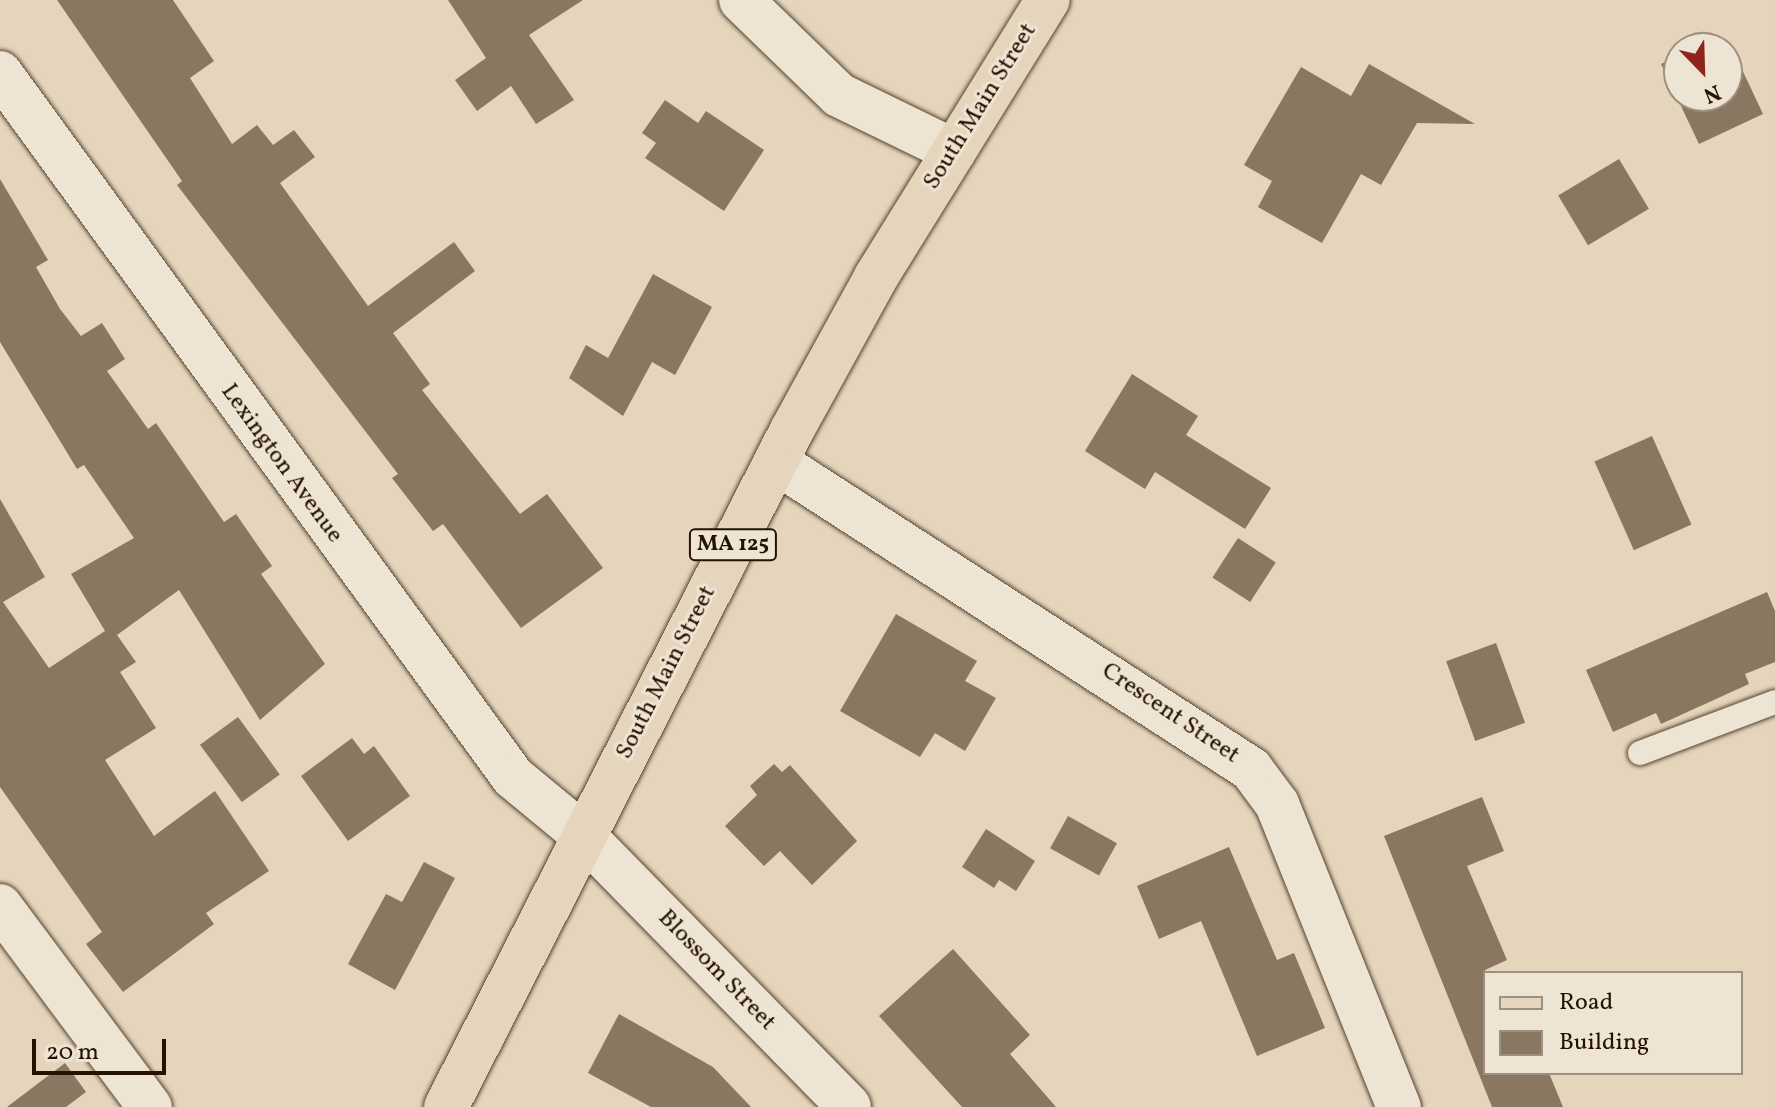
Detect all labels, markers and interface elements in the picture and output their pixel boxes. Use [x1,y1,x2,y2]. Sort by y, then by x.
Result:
street label: South Main Street [918,19,1044,195]
north arrow [1663,32,1743,112]
text: N [1698,75,1725,110]
street label: Lexington Avenue [214,379,348,549]
road number: MA 125 [687,527,779,563]
street label: South Main Street [611,582,723,764]
street label: Crescent Street [1096,657,1244,771]
street label: Blossom Street [651,904,781,1038]
legend [1483,971,1743,1075]
text: Road [1559,986,1613,1020]
scale bar [36,1023,170,1073]
text: Building [1559,1026,1649,1060]
text: 20 m [46,1036,99,1070]

